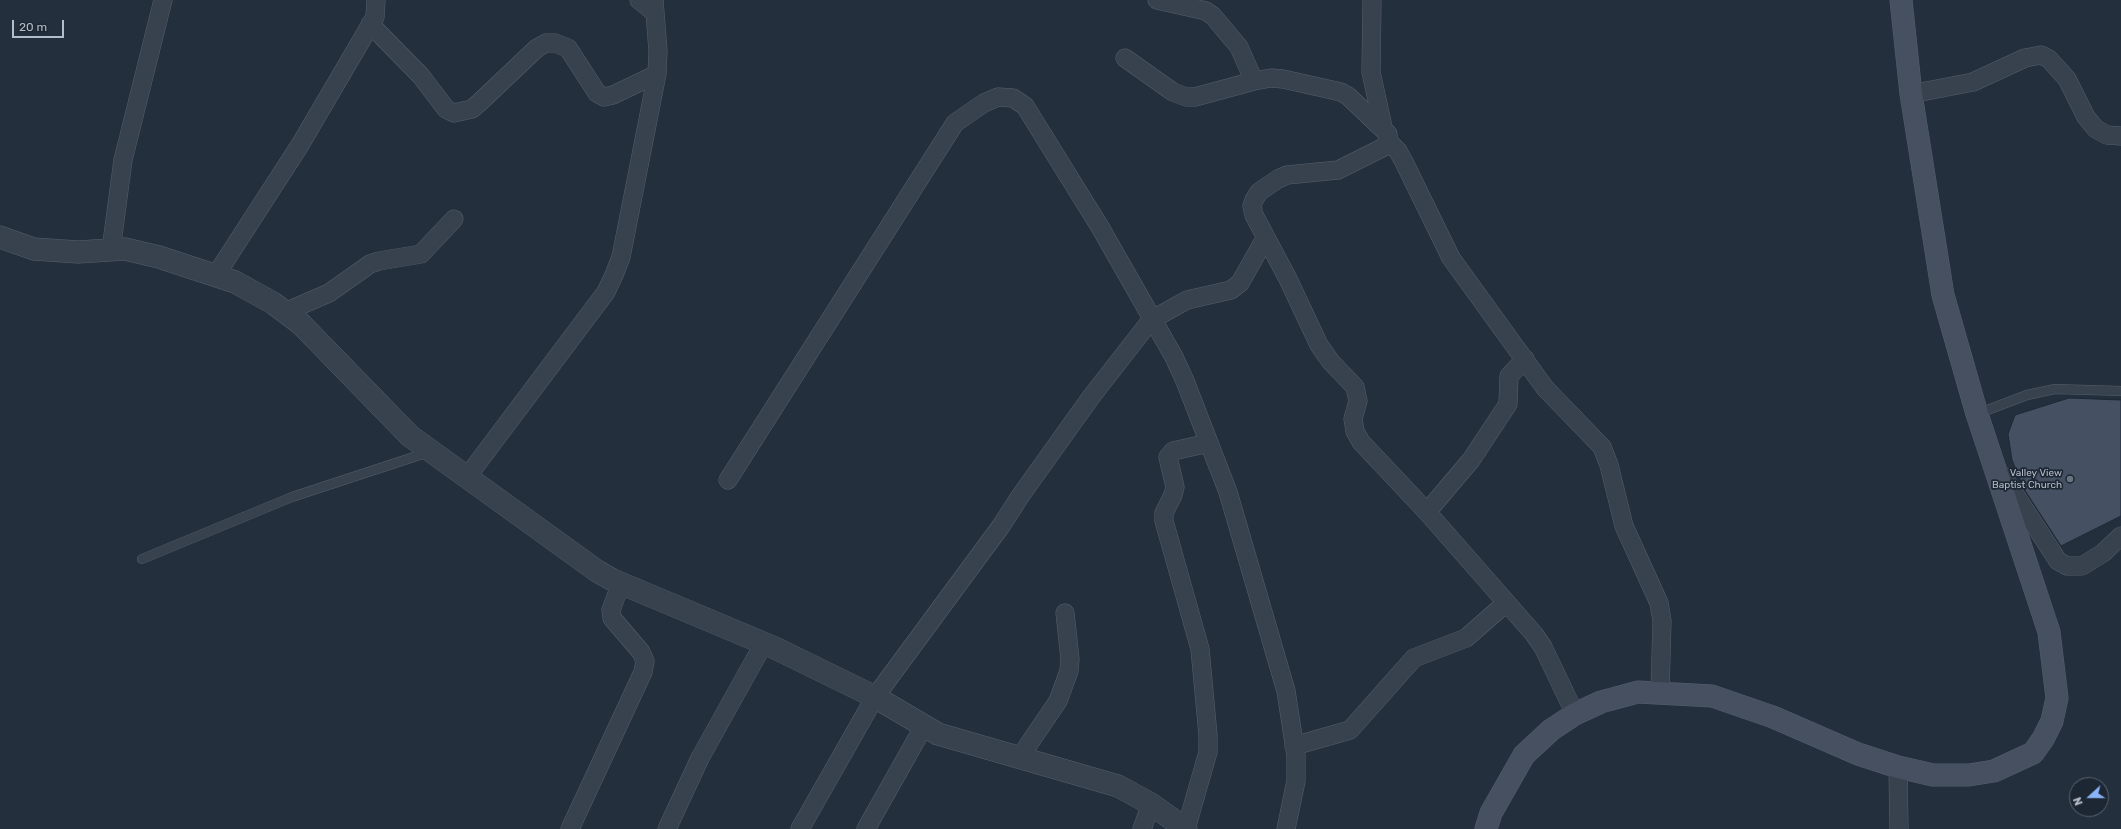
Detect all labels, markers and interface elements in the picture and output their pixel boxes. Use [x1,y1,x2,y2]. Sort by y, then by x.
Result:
scale bar [14,12,66,38]
text: 20 m [19,20,47,34]
place label: Valley View Baptist Church [1992,467,2062,490]
marker: Valley View Baptist Church [2065,474,2075,484]
north arrow [2069,777,2109,817]
text: N [2071,795,2086,807]

